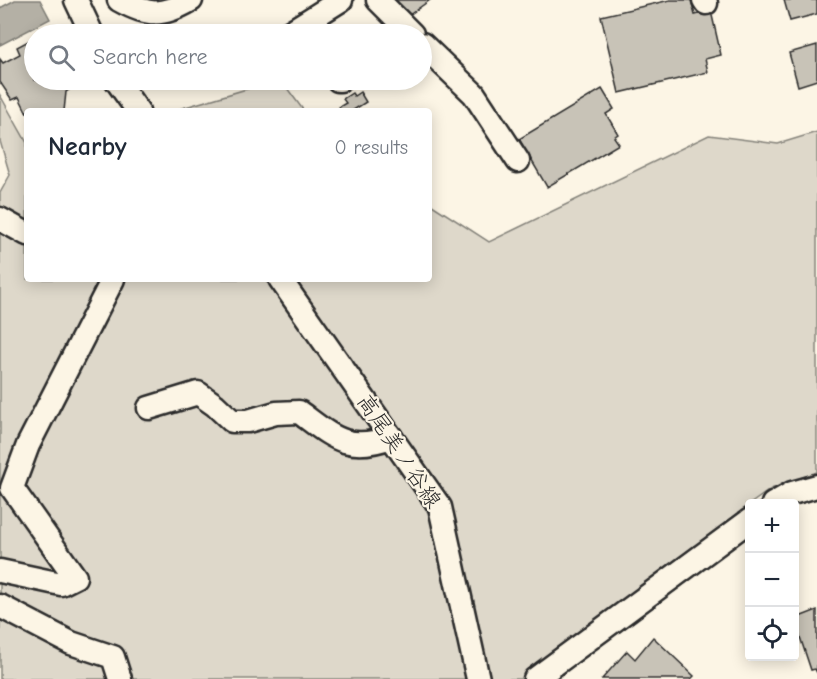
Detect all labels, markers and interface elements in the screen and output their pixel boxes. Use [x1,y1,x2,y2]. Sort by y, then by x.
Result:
search box [24,24,432,90]
icon: search [45,41,78,74]
text: Search here [93,44,208,70]
text: Nearby [48,132,127,162]
text: 0 results [335,136,408,159]
street label: 高尾美ノ谷線 [351,389,447,513]
map controls [745,499,799,661]
button: + [745,499,799,553]
button: − [745,553,799,607]
button: locate [745,607,799,661]

